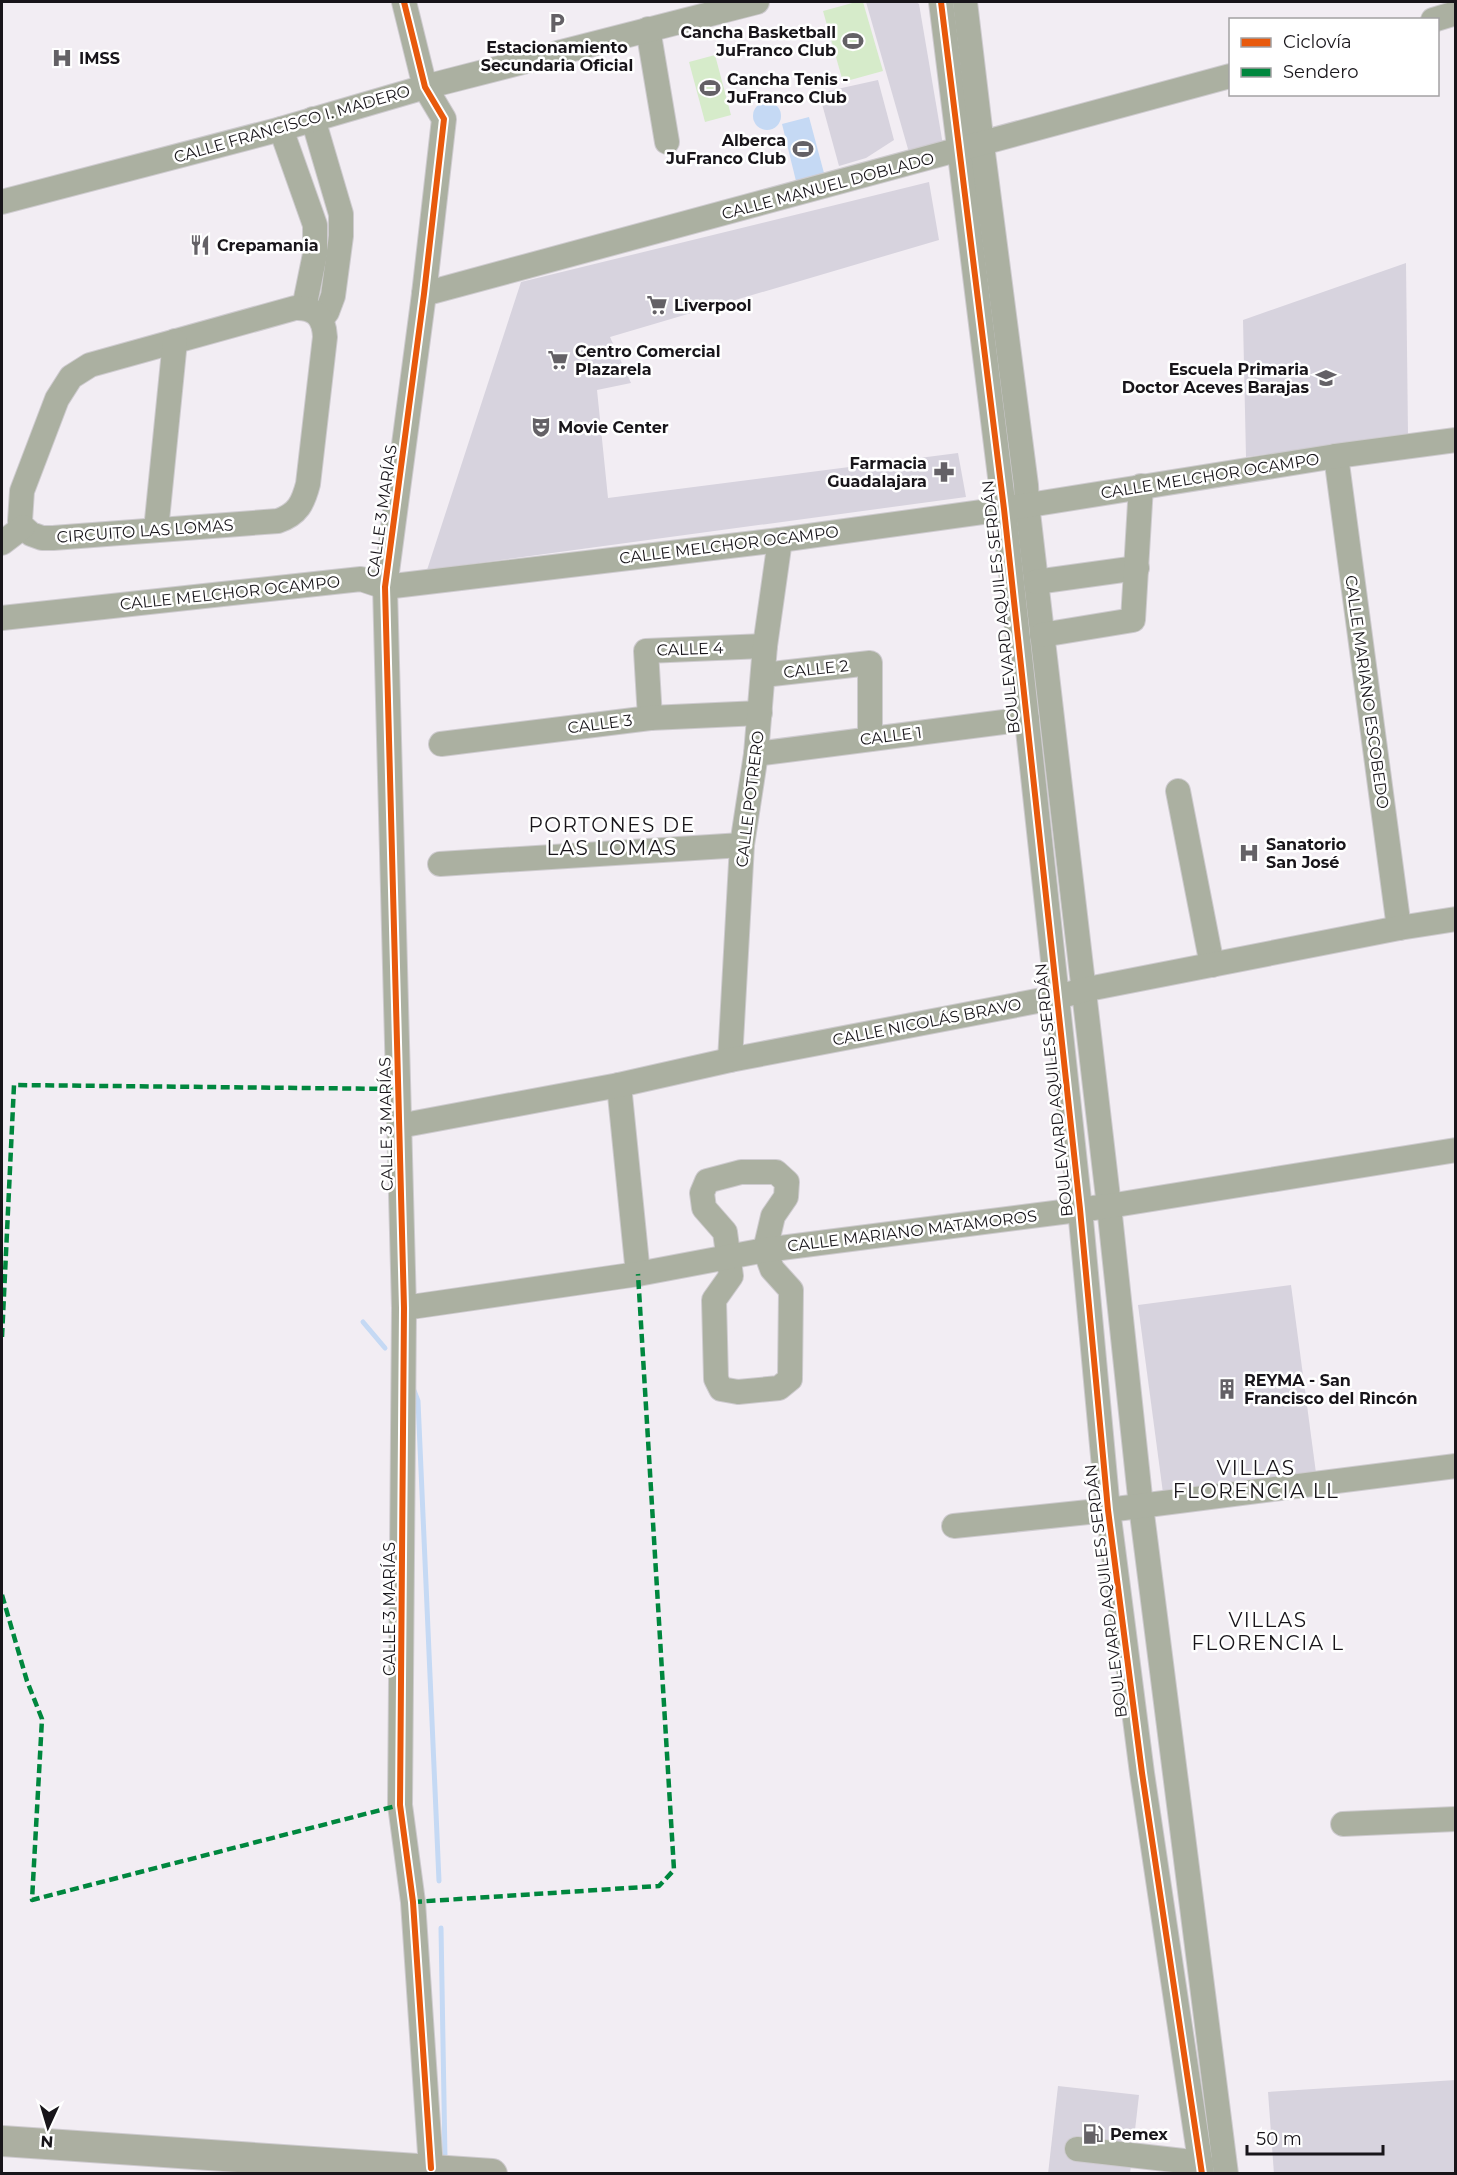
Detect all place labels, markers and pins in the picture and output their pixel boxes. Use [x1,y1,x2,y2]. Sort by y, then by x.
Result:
parking icon: Estacionamiento Secundaria Oficial [545,11,569,35]
place label: Cancha Basketball JuFranco Club [680,23,836,60]
sports icon: Cancha Basketball JuFranco Club [841,29,865,53]
place label: Estacionamiento Secundaria Oficial [481,38,633,75]
hospital icon: IMSS [50,46,74,70]
place label: IMSS [79,49,120,68]
place label: Cancha Tenis - JuFranco Club [726,70,849,107]
sports icon: Cancha Tenis - JuFranco Club [698,76,722,100]
place label: Alberca JuFranco Club [665,131,786,168]
sports icon: Alberca JuFranco Club [791,137,815,161]
restaurant icon: Crepamania [188,233,212,257]
place label: Crepamania [217,236,319,255]
supermarket icon: Liverpool [645,293,669,317]
place label: Liverpool [674,296,752,315]
place label: Centro Comercial Plazarela [575,342,721,379]
supermarket icon: Centro Comercial Plazarela [546,348,570,372]
place label: Escuela Primaria Doctor Aceves Barajas [1122,360,1309,397]
school or university icon: Escuela Primaria Doctor Aceves Barajas [1314,366,1338,390]
theatre icon: Movie Center [529,415,553,439]
place label: Movie Center [558,418,669,437]
place label: Farmacia Guadalajara [827,454,927,491]
pharmacy icon: Farmacia Guadalajara [932,460,956,484]
place label: Sanatorio San José [1266,835,1346,872]
hospital icon: Sanatorio San José [1237,841,1261,865]
place label: REYMA - San Francisco del Rincón [1244,1371,1417,1408]
building icon: REYMA - San Francisco del Rincón [1215,1377,1239,1401]
fuel station icon: Pemex [1081,2122,1105,2146]
place label: Pemex [1110,2125,1168,2144]

